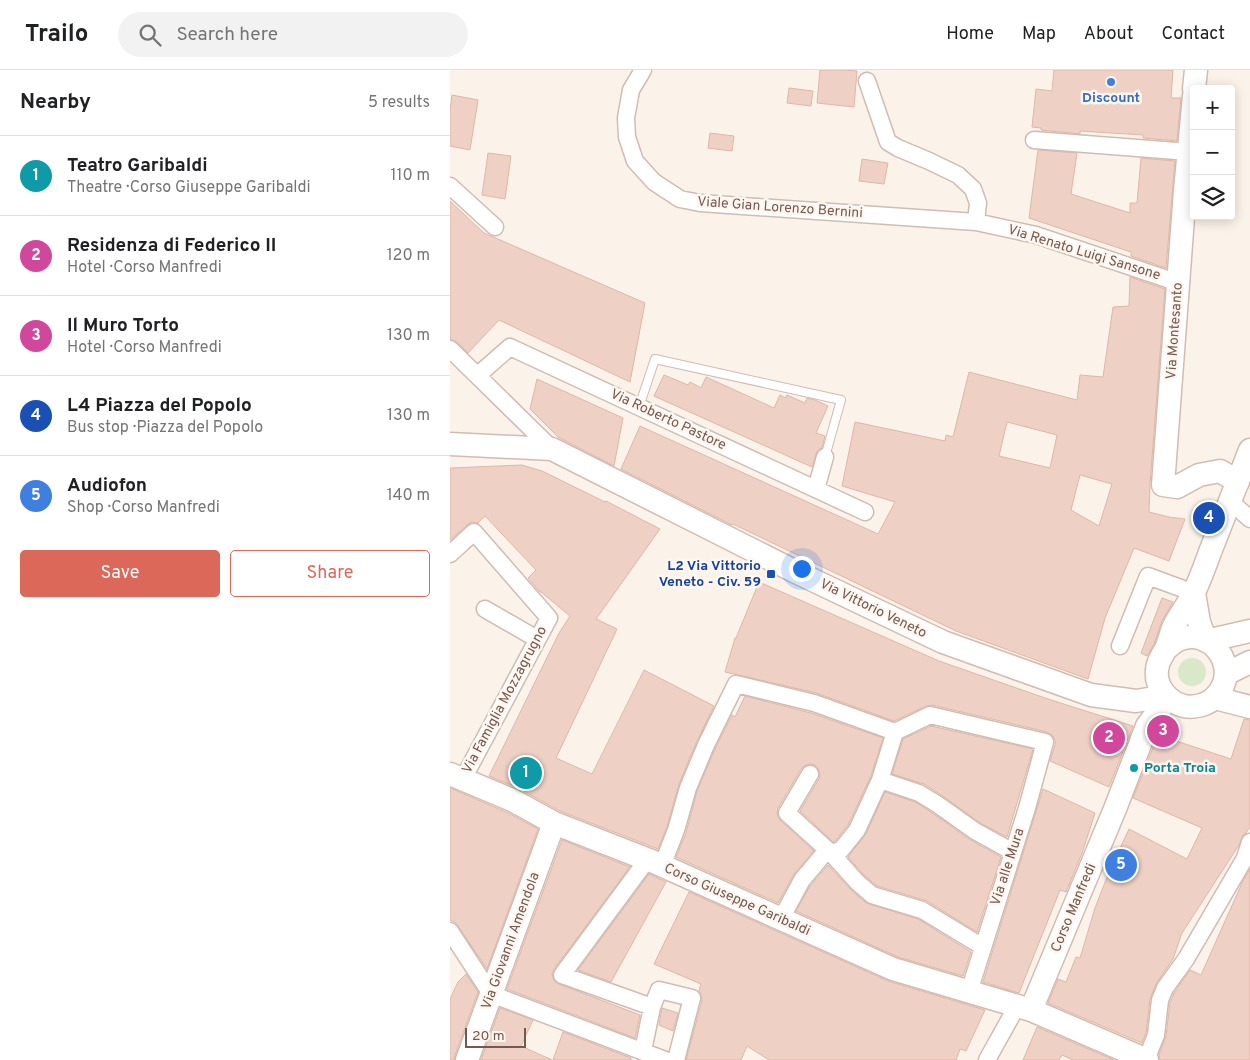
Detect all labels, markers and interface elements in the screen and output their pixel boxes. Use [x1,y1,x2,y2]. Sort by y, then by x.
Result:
search box [118,12,468,57]
text: Trailo [25,20,88,50]
icon: search [136,21,164,49]
text: Search here [176,23,278,47]
text: Home [946,23,994,46]
text: Map [1022,23,1056,46]
text: About [1084,23,1133,46]
text: Contact [1161,23,1225,46]
marker: Discount [1105,76,1117,88]
map controls [1190,85,1235,220]
button: + [1190,85,1235,130]
text: Nearby [20,89,91,116]
place label: Discount [1082,90,1140,107]
text: 5 results [368,93,430,113]
button: − [1190,130,1235,175]
text: Teatro Garibaldi [67,154,208,178]
text: 1 [33,166,39,186]
text: 110 m [390,166,430,186]
button: layers [1190,175,1235,220]
text: Theatre · Corso Giuseppe Garibaldi [67,178,311,198]
street label: Viale Gian Lorenzo Bernini [697,194,863,222]
street label: Via Renato Luigi Sansone [1006,222,1162,284]
text: Residenza di Federico II [67,234,276,258]
text: 2 [31,246,41,266]
text: 120 m [387,246,430,266]
text: Hotel · Corso Manfredi [67,258,222,278]
street label: Via Montesanto [1163,282,1187,380]
text: Il Muro Torto [67,314,179,338]
text: 3 [31,326,41,346]
text: 130 m [387,326,430,346]
text: Hotel · Corso Manfredi [67,338,222,358]
street label: Via Roberto Pastore [607,386,729,454]
text: L4 Piazza del Popolo [67,394,252,418]
text: 4 [31,406,41,426]
text: 130 m [387,406,430,426]
text: Bus stop · Piazza del Popolo [67,418,263,438]
text: Audiofon [67,474,147,498]
text: 5 [31,486,41,506]
text: 140 m [387,486,430,506]
text: Shop · Corso Manfredi [67,498,220,518]
pin: 4 [1193,499,1225,537]
button: Save [20,550,220,597]
button: Share [230,550,430,597]
your location [789,556,815,582]
place label: L2 Via Vittorio Veneto - Civ. 59 [659,558,761,591]
marker: L2 Via Vittorio Veneto - Civ. 59 [765,568,777,580]
street label: Via Vittorio Veneto [817,576,929,642]
street label: Via Famiglia Mozzagrugno [459,623,551,777]
pin: 3 [1147,712,1179,750]
pin: 2 [1093,719,1125,757]
pin: 1 [510,754,542,792]
place label: Porta Troia [1144,760,1216,777]
marker: Porta Troia [1128,762,1140,774]
street label: Via alle Mura [987,826,1029,908]
pin: 5 [1105,846,1137,884]
street label: Corso Giuseppe Garibaldi [661,860,813,940]
street label: Corso Manfredi [1048,861,1100,955]
street label: Via Giovanni Amendola [478,870,544,1012]
scale bar [465,1025,526,1048]
text: 20 m [472,1028,505,1045]

